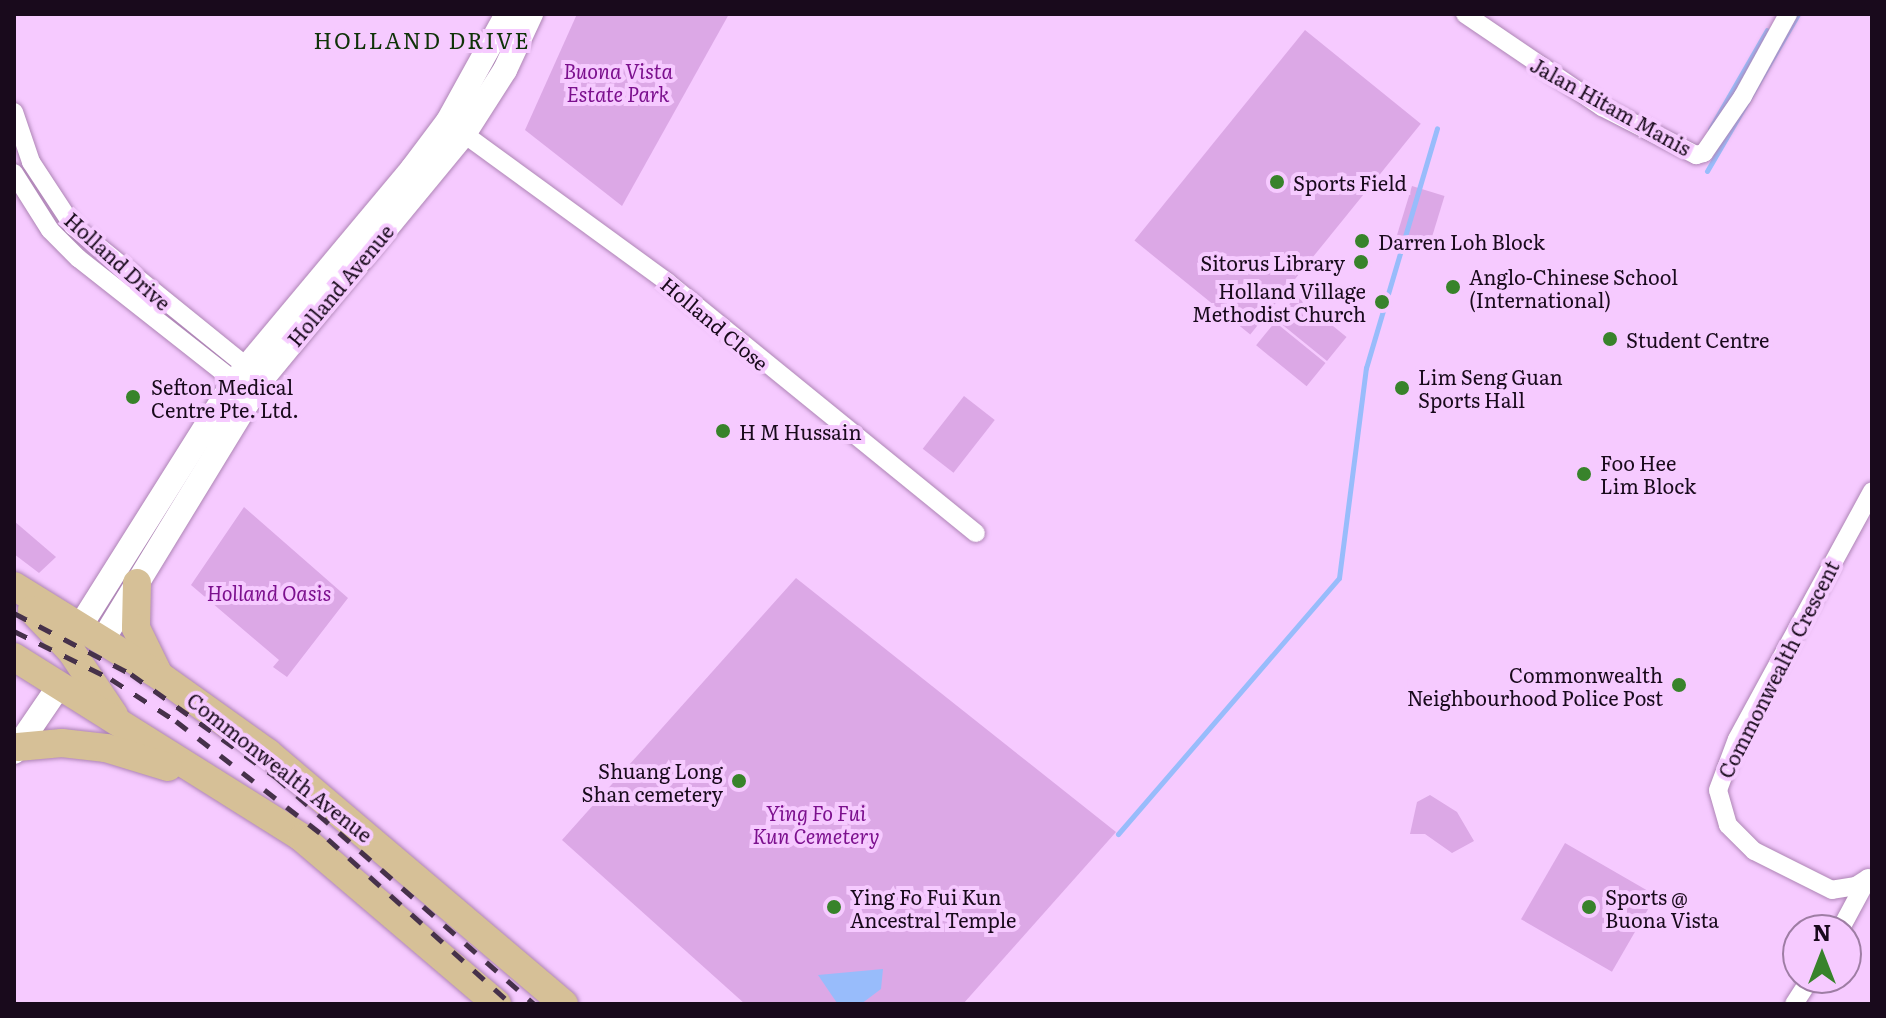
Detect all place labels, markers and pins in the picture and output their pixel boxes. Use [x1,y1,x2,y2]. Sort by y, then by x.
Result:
place label: Sports Field [1293,170,1407,194]
marker: Sports Field [1268,173,1286,191]
place label: Darren Loh Block [1378,229,1545,253]
marker: Darren Loh Block [1353,232,1371,250]
place label: Sitorus Library [1200,250,1345,274]
marker: Sitorus Library [1352,253,1370,271]
place label: Anglo-Chinese School (International) [1469,264,1678,311]
place label: Holland Village Methodist Church [1192,278,1366,325]
marker: Anglo-Chinese School (International) [1444,278,1462,296]
marker: Holland Village Methodist Church [1373,293,1391,311]
place label: Student Centre [1626,327,1769,351]
marker: Student Centre [1601,330,1619,348]
place label: Lim Seng Guan Sports Hall [1418,364,1563,411]
place label: Sefton Medical Centre Pte. Ltd. [151,374,299,421]
marker: Lim Seng Guan Sports Hall [1393,379,1411,397]
marker: Sefton Medical Centre Pte. Ltd. [122,386,144,408]
place label: H M Hussain [739,419,862,443]
marker: H M Hussain [714,422,732,440]
place label: Foo Hee Lim Block [1600,450,1696,497]
marker: Foo Hee Lim Block [1575,465,1593,483]
place label: Commonwealth Neighbourhood Police Post [1407,662,1663,709]
marker: Commonwealth Neighbourhood Police Post [1670,676,1688,694]
place label: Shuang Long Shan cemetery [581,758,723,805]
marker: Shuang Long Shan cemetery [730,772,748,790]
place label: Ying Fo Fui Kun Ancestral Temple [850,884,1016,931]
place label: Sports @ Buona Vista [1605,884,1719,931]
marker: Ying Fo Fui Kun Ancestral Temple [825,898,843,916]
marker: Sports @ Buona Vista [1580,898,1598,916]

